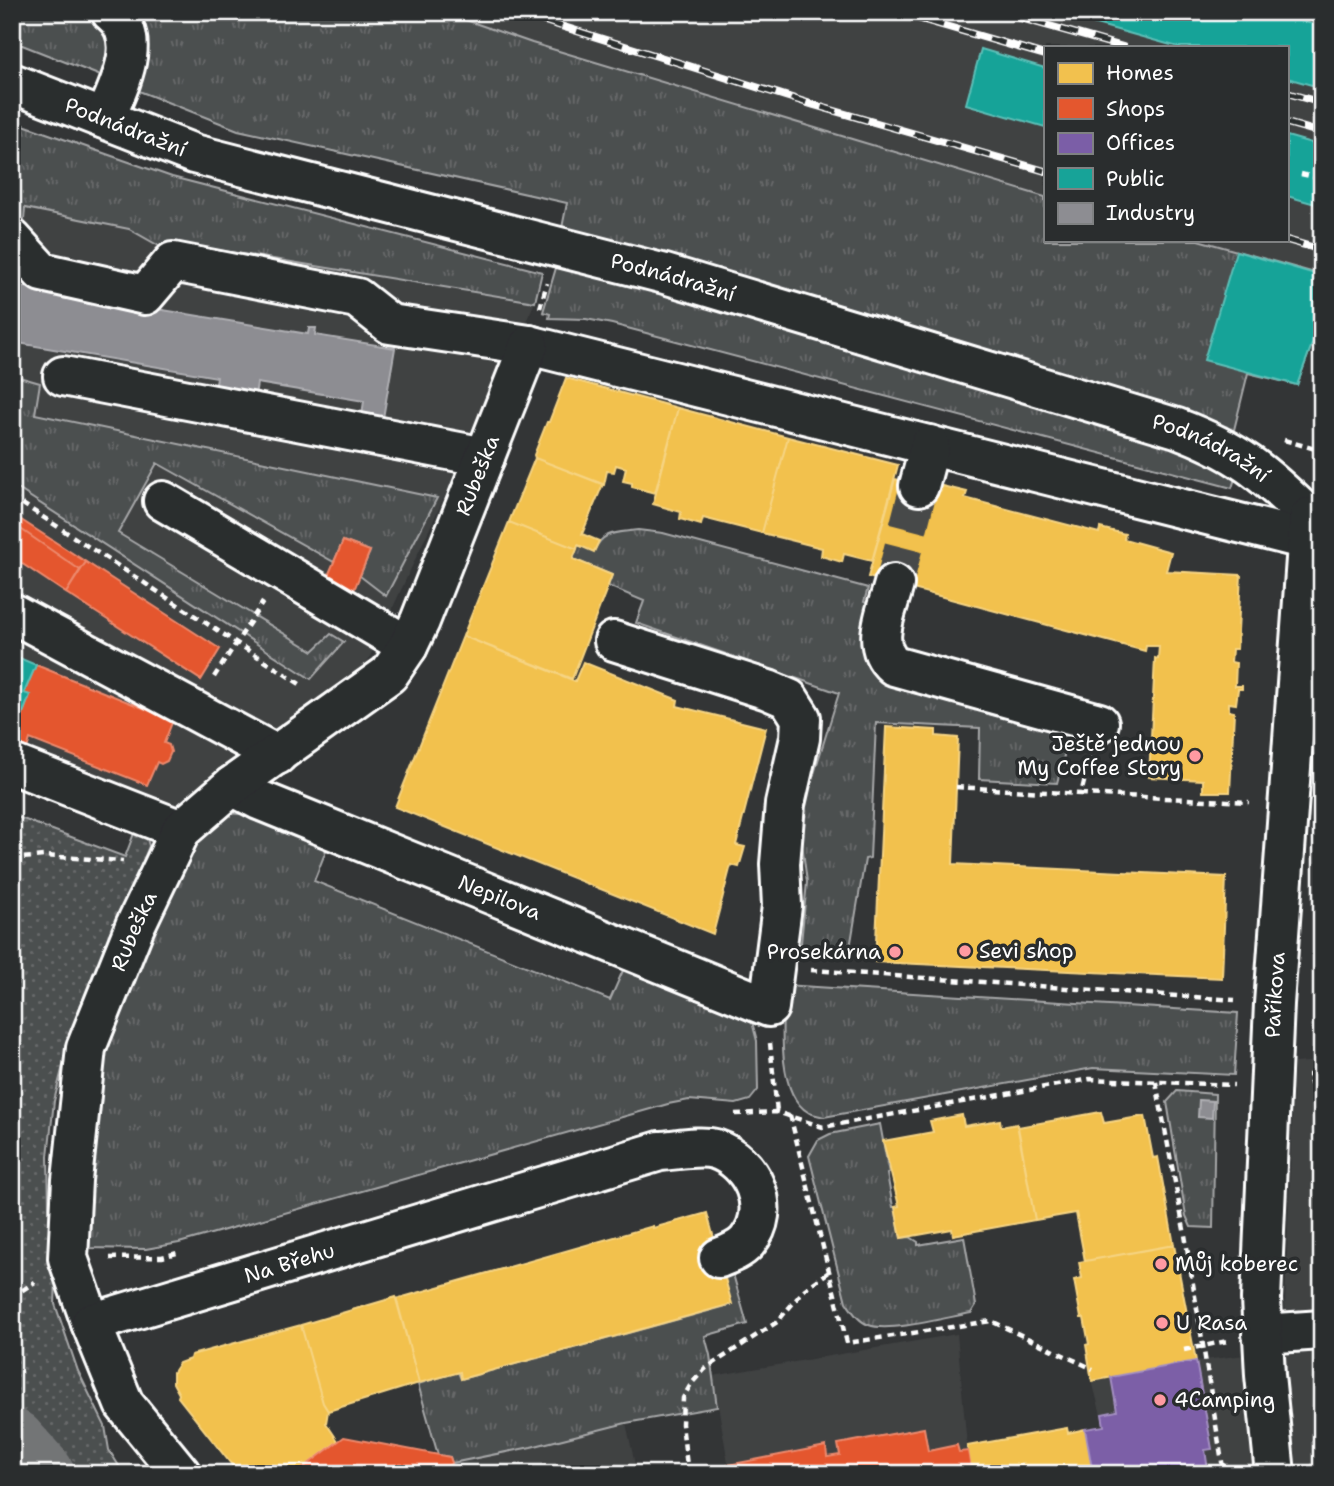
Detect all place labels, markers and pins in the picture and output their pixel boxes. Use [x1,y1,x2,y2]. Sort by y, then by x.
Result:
place label: Ještě jednou My Coffee Story [1017,730,1181,782]
marker: Ještě jednou My Coffee Story [1187,748,1203,764]
place label: Sevi shop [979,937,1074,965]
place label: Prosekárna [767,938,881,966]
marker: Sevi shop [957,943,973,959]
marker: Prosekárna [887,944,903,960]
place label: Můj koberec [1175,1250,1298,1278]
marker: Můj koberec [1153,1256,1169,1272]
place label: U Rasa [1176,1309,1247,1337]
marker: U Rasa [1154,1315,1170,1331]
place label: 4Camping [1174,1386,1275,1414]
marker: 4Camping [1152,1392,1168,1408]

